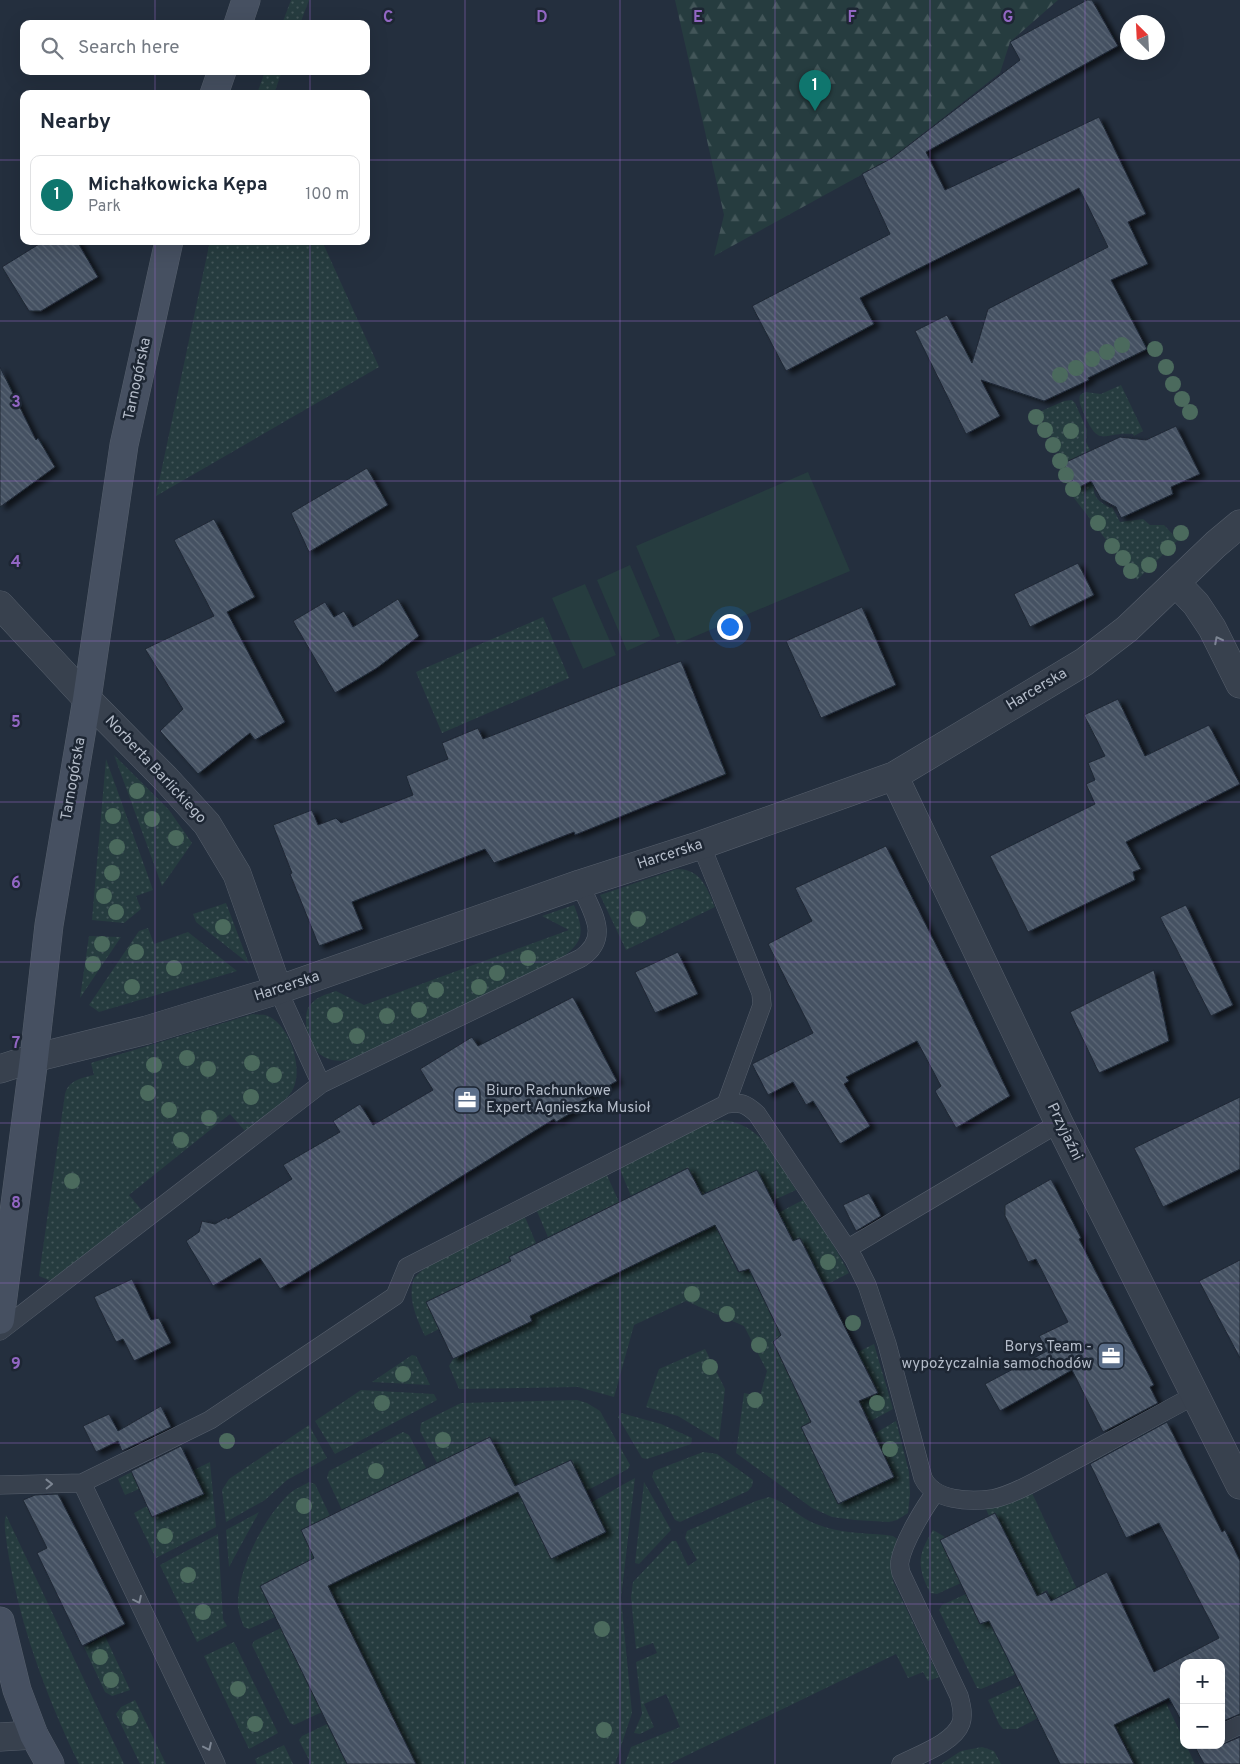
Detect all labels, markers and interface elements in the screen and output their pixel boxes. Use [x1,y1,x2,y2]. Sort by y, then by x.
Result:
text: C [383,8,393,28]
text: D [536,8,548,28]
text: E [693,8,703,28]
text: F [847,8,857,28]
text: G [1003,8,1013,28]
north arrow [1120,15,1165,60]
search box [20,20,370,75]
icon: search [38,34,66,62]
text: Search here [78,36,180,60]
pin: 1 [799,70,831,111]
text: Nearby [40,109,111,136]
text: Michałkowicka Kępa [88,173,268,197]
text: 1 [54,185,60,205]
text: 100 m [305,185,349,205]
text: Park [88,197,121,217]
street label: Tarnogórska [120,336,156,422]
text: 3 [11,393,21,413]
text: 4 [11,553,21,573]
your location [717,614,743,640]
one-way arrow [1214,637,1224,646]
street label: Harcerska [1003,664,1071,716]
street label: Norberta Barlickiego [100,712,210,828]
text: 5 [11,713,21,733]
street label: Tarnogórska [57,736,91,822]
street label: Harcerska [635,836,705,874]
text: 6 [11,874,21,894]
street label: Harcerska [252,968,322,1006]
text: 7 [12,1034,20,1054]
place label: Biuro Rachunkowe Expert Agnieszka Musioł [486,1082,650,1118]
office icon: Biuro Rachunkowe Expert Agnieszka Musioł [452,1085,482,1115]
street label: Przyjaźni [1042,1100,1086,1164]
text: 8 [11,1194,21,1214]
place label: Borys Team - wypożyczalnia samochodów [902,1338,1092,1374]
office icon: Borys Team - wypożyczalnia samochodów [1096,1341,1126,1371]
text: 9 [11,1355,21,1375]
one-way arrow [45,1479,53,1489]
one-way arrow [132,1595,142,1604]
map controls [1180,1659,1225,1749]
button: + [1180,1659,1225,1704]
button: − [1180,1704,1225,1749]
one-way arrow [202,1742,212,1751]

